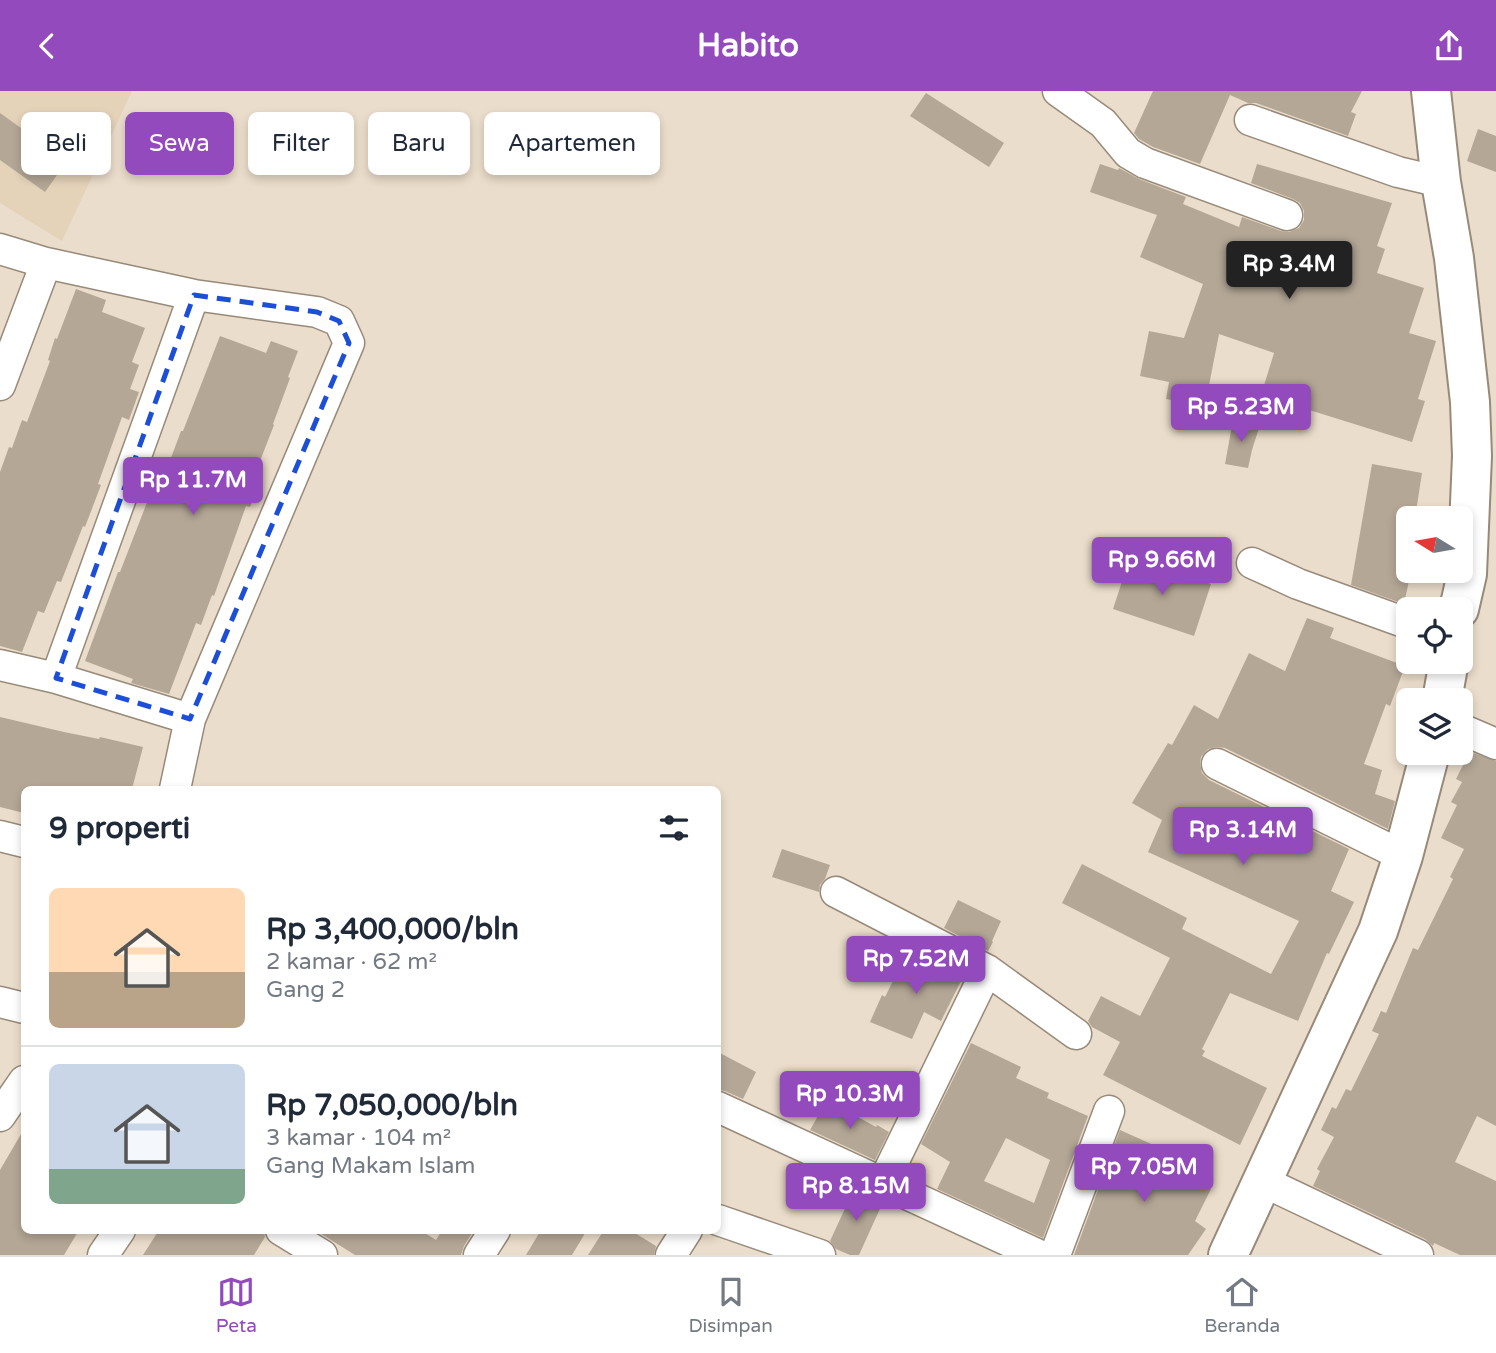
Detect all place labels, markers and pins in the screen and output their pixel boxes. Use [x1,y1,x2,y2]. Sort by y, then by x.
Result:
pin: Rp 3.4M [1224,241,1354,301]
pin: Rp 5.23M [1169,385,1313,444]
pin: Rp 11.7M [121,457,265,517]
pin: Rp 9.66M [1090,538,1234,597]
pin: Rp 3.14M [1171,807,1315,867]
pin: Rp 7.52M [844,937,988,996]
pin: Rp 10.3M [778,1072,922,1131]
pin: Rp 7.05M [1072,1145,1216,1204]
pin: Rp 8.15M [784,1163,928,1223]

